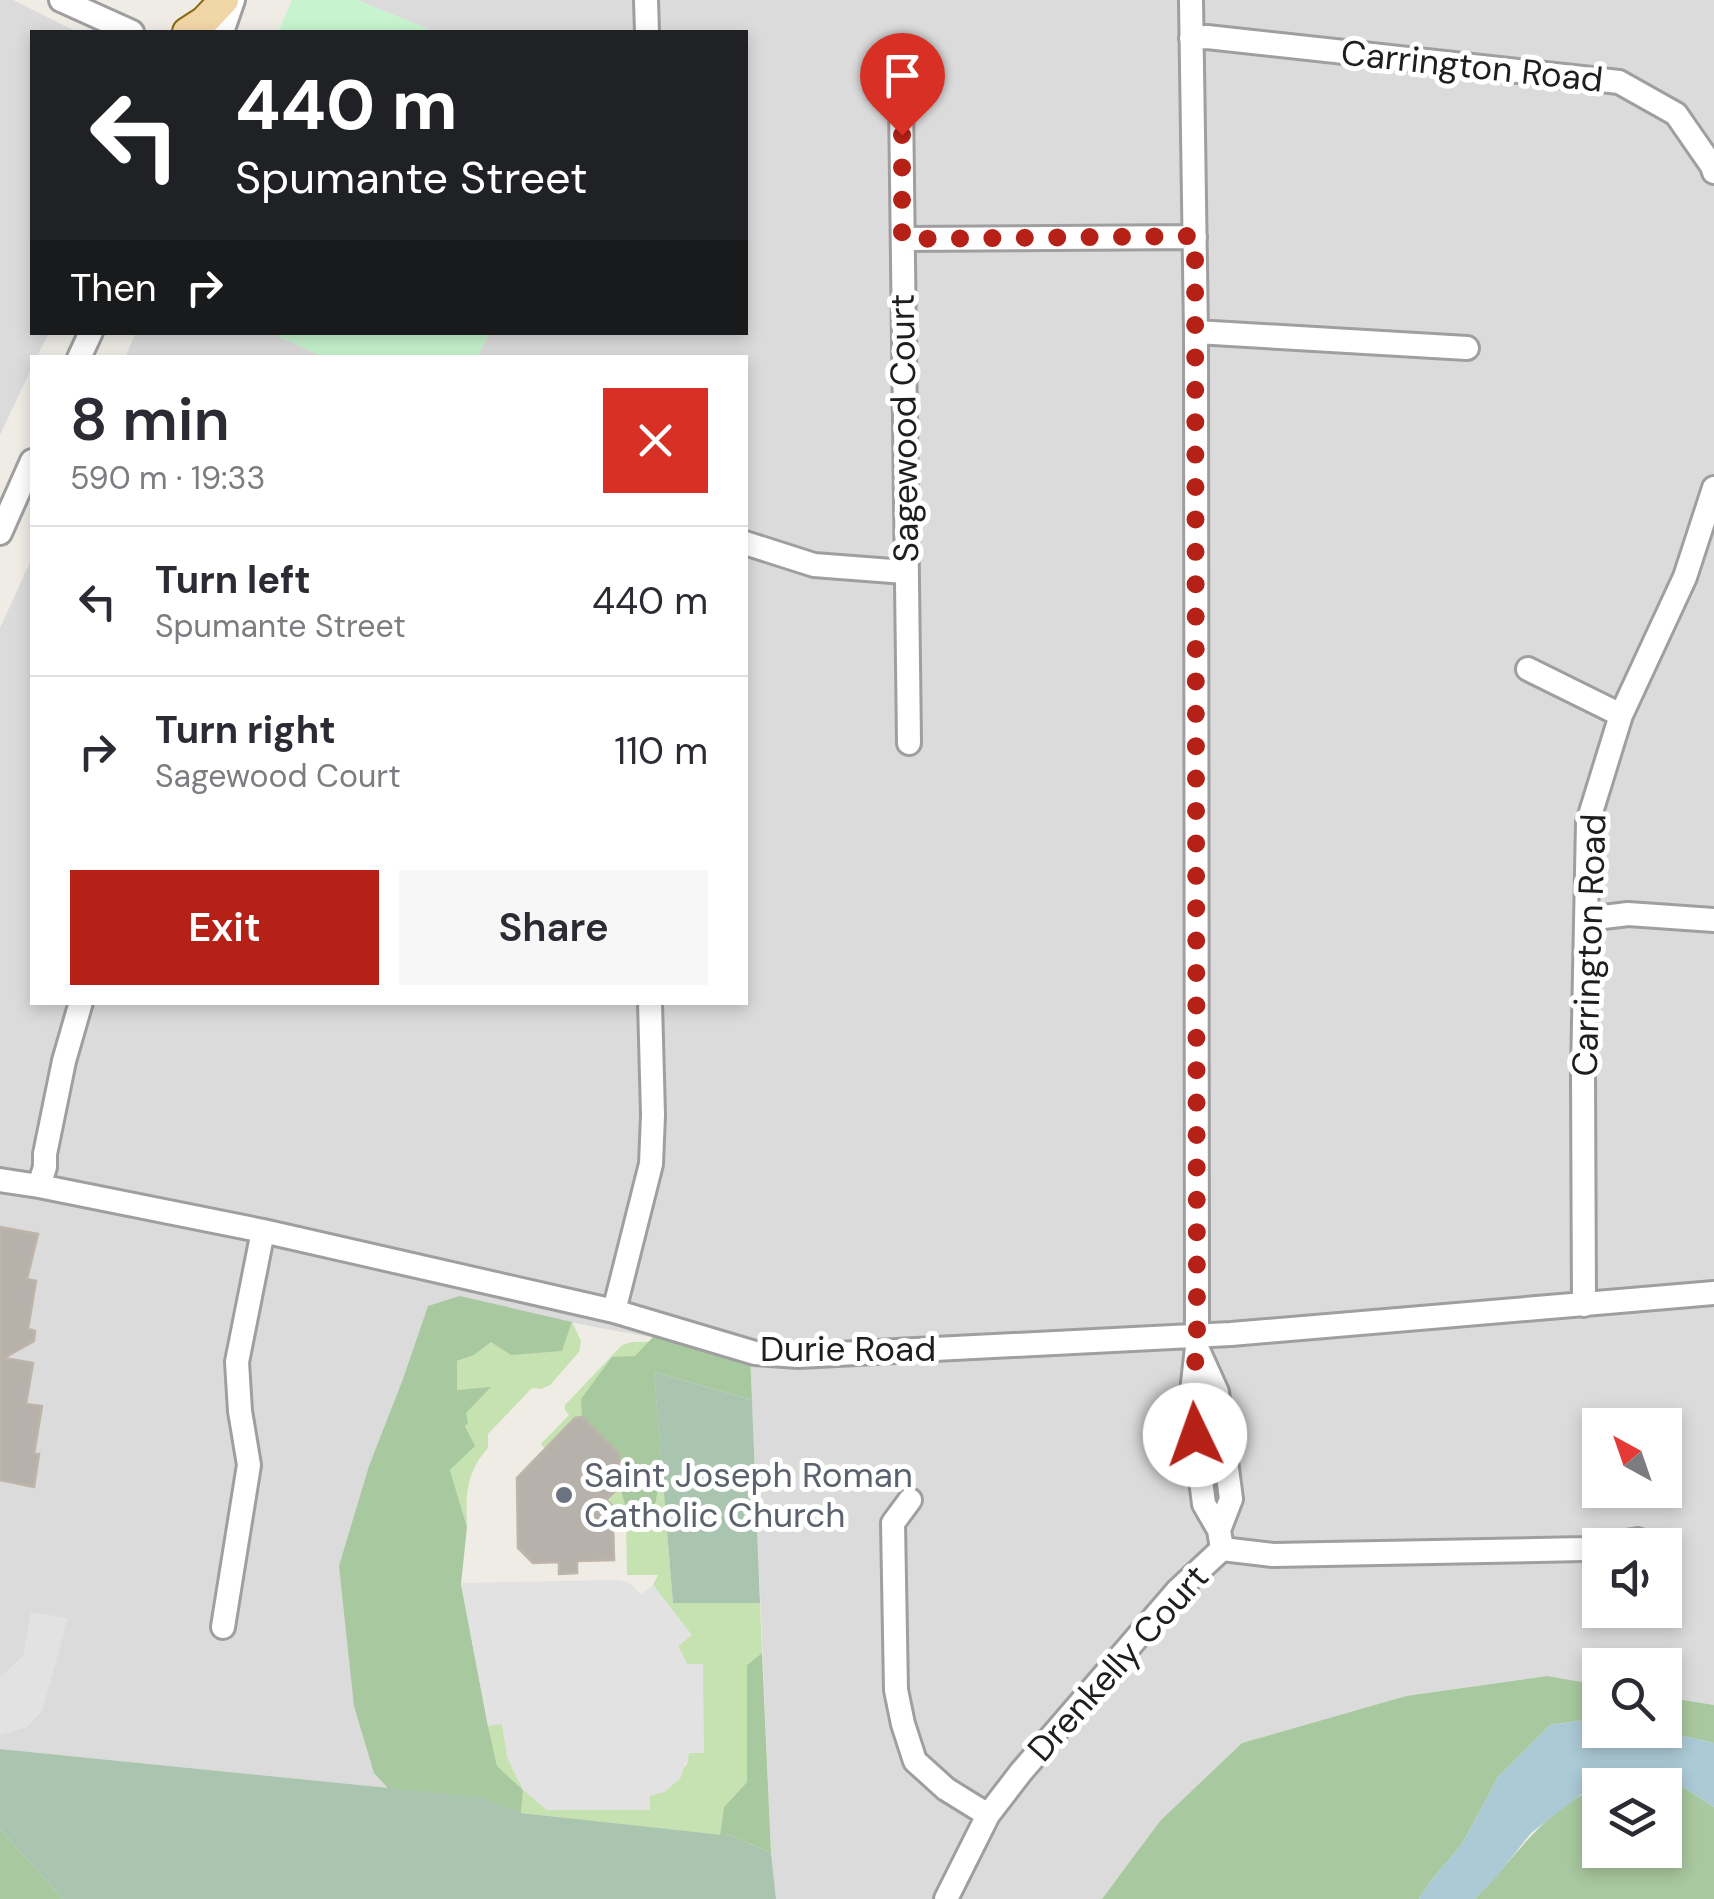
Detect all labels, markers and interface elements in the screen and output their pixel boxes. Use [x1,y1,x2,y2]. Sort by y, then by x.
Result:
street label: Carrington Road [1339,29,1605,103]
pin [860,33,945,136]
icon: arrive [875,48,930,103]
text: 440 m [235,60,458,151]
icon: left [70,70,200,200]
text: Spumante Street [235,148,588,207]
icon: right [177,260,232,315]
text: Then [70,263,157,313]
street label: Sagewood Court [879,293,929,563]
text: 8 min [70,380,230,459]
button: close [603,388,708,493]
text: 590 m · 19:33 [70,457,265,499]
text: Turn left [155,555,311,605]
icon: left [70,574,125,629]
text: 440 m [592,576,708,626]
text: Spumante Street [155,605,406,647]
text: Turn right [155,705,336,755]
icon: right [70,724,125,779]
text: 110 m [614,726,708,776]
text: Sagewood Court [155,755,401,797]
street label: Carrington Road [1561,813,1617,1077]
button: Exit [70,870,379,985]
button: Share [399,870,708,985]
street label: Durie Road [760,1326,936,1372]
position arrow [1143,1383,1247,1487]
north arrow [1582,1408,1682,1508]
map controls [1582,1408,1682,1868]
place label: Saint Joseph Roman Catholic Church [584,1452,913,1538]
marker: Saint Joseph Roman Catholic Church [553,1484,575,1506]
button: sound [1582,1528,1682,1628]
street label: Drenkelly Court [1017,1555,1219,1771]
button: search [1582,1648,1682,1748]
button: layers [1582,1768,1682,1868]

